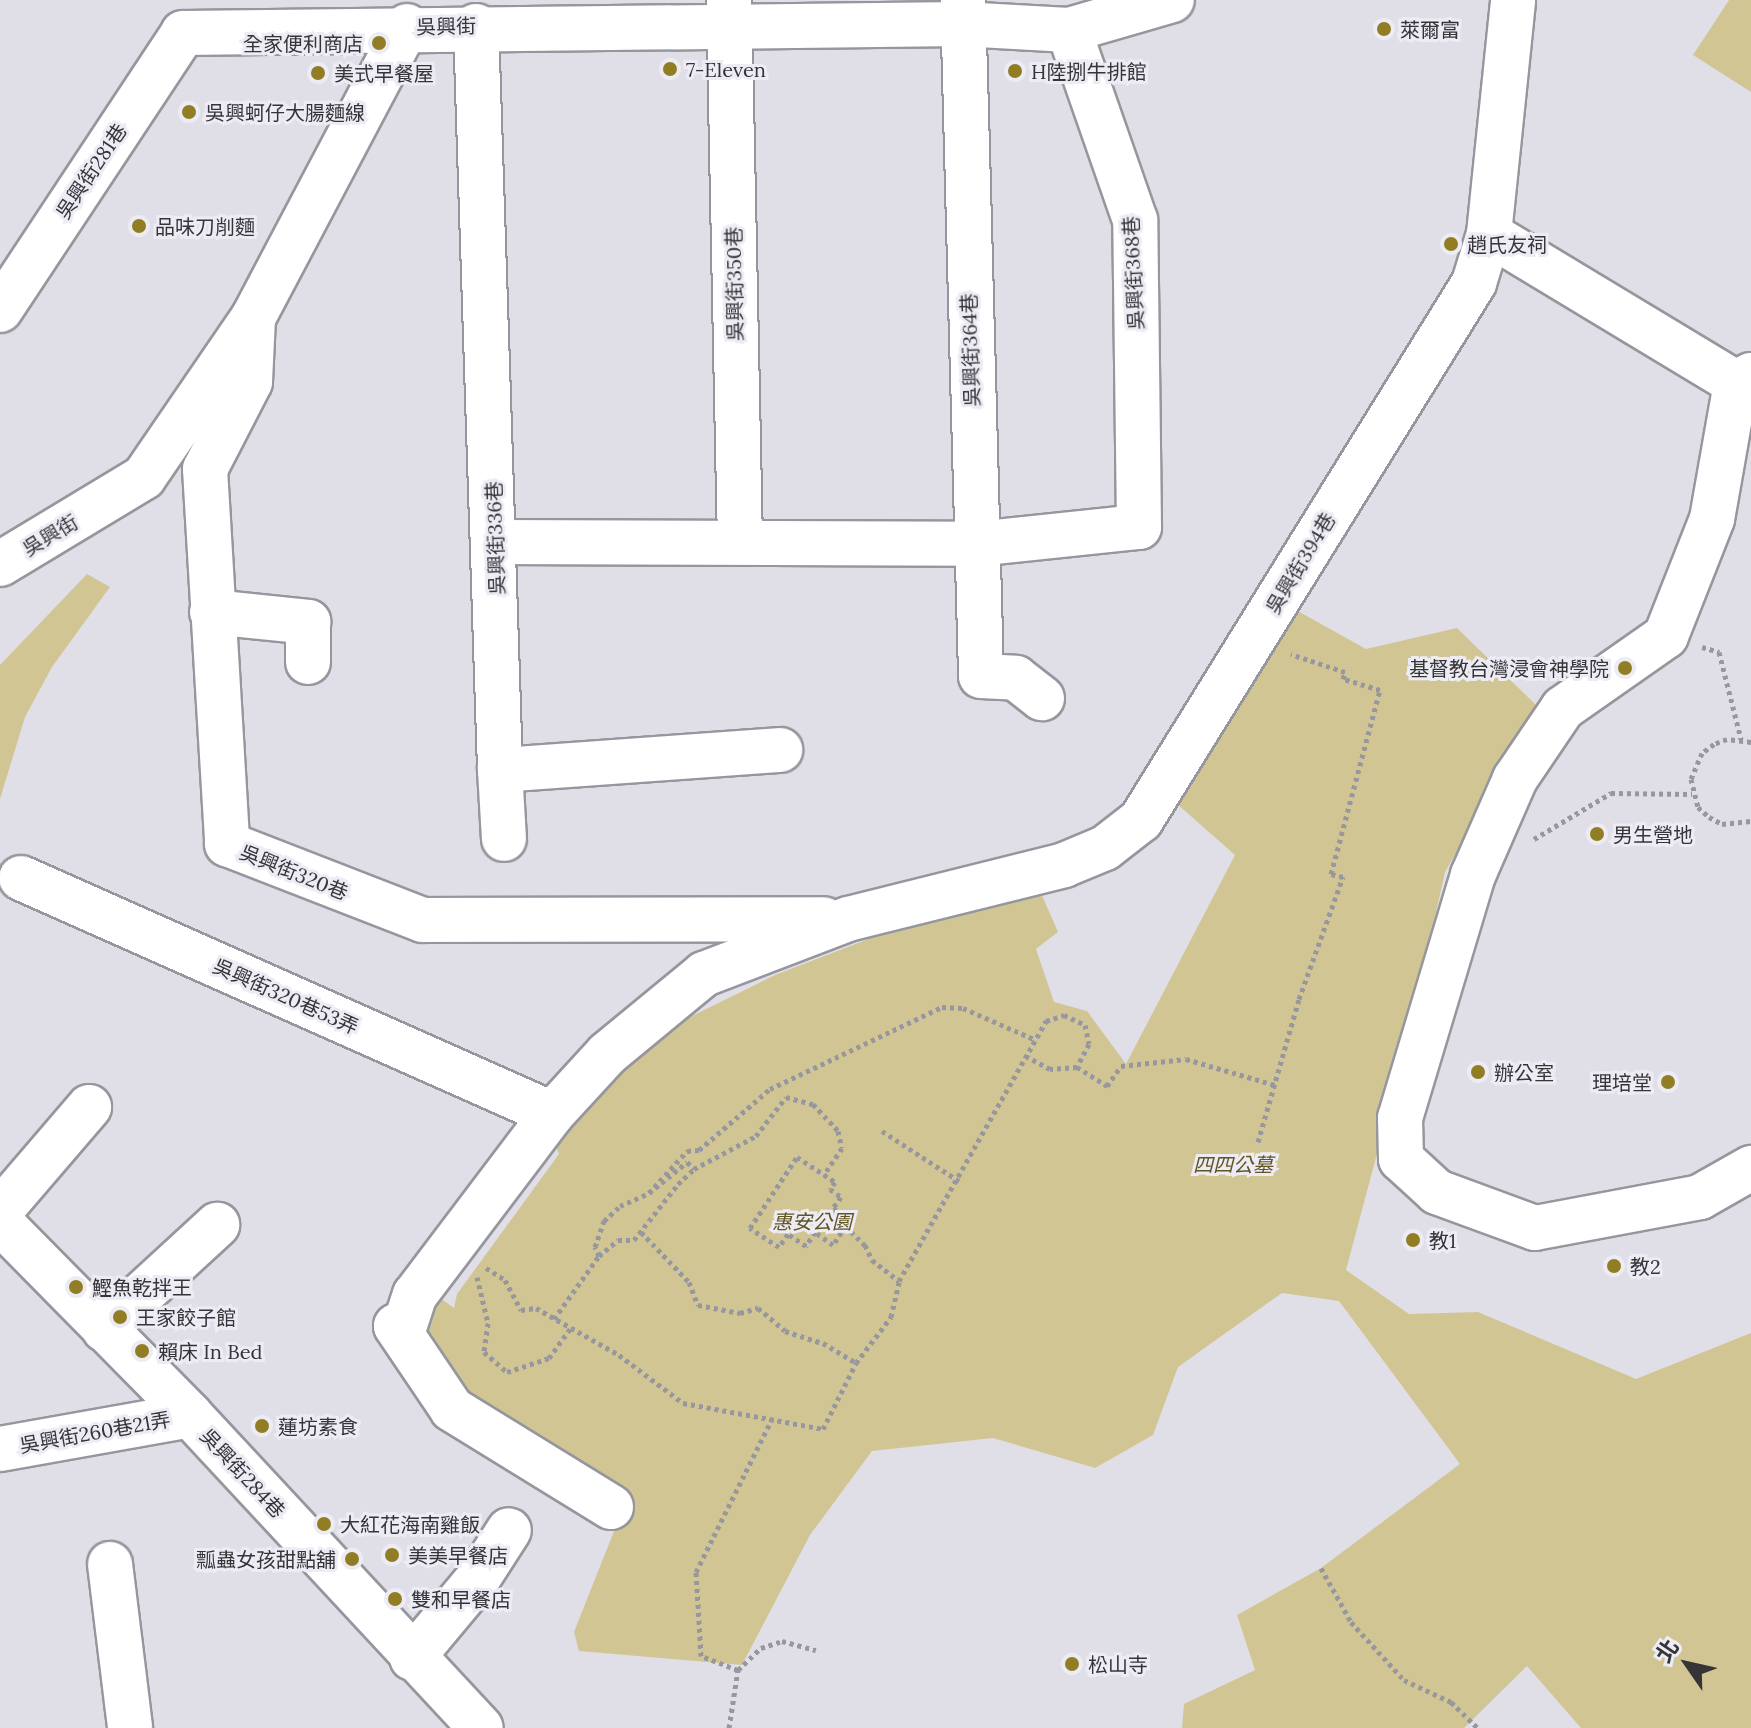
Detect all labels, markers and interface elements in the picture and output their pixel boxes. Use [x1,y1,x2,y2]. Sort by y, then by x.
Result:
street label: 吳興街 [416,13,476,39]
place label: 萊爾富 [1400,17,1460,41]
marker: 萊爾富 [1375,20,1393,38]
place label: 全家便利商店 [243,31,363,55]
marker: 全家便利商店 [370,34,388,52]
place label: 7-Eleven [686,57,766,81]
place label: H陸捌牛排館 [1031,59,1147,83]
marker: 7-Eleven [661,60,679,78]
place label: 美式早餐屋 [334,61,434,85]
marker: H陸捌牛排館 [1006,62,1024,80]
marker: 美式早餐屋 [309,64,327,82]
place label: 吳興蚵仔大腸麵線 [205,100,365,124]
marker: 吳興蚵仔大腸麵線 [180,103,198,121]
street label: 吳興街281巷 [51,119,131,223]
place label: 品味刀削麵 [155,214,255,238]
street label: 吳興街368巷 [1118,215,1148,331]
marker: 品味刀削麵 [130,217,148,235]
street label: 吳興街350巷 [721,227,747,341]
place label: 趙氏友祠 [1467,232,1547,256]
marker: 趙氏友祠 [1442,235,1460,253]
street label: 吳興街364巷 [956,293,984,407]
street label: 吳興街336巷 [481,481,509,595]
street label: 吳興街394巷 [1260,508,1340,618]
street label: 吳興街 [18,509,82,561]
place label: 基督教台灣浸會神學院 [1409,656,1609,680]
marker: 基督教台灣浸會神學院 [1616,659,1634,677]
place label: 男生營地 [1613,822,1693,846]
marker: 男生營地 [1588,825,1606,843]
street label: 吳興街320巷 [237,839,351,905]
street label: 吳興街320巷53弄 [210,953,362,1039]
place label: 辦公室 [1494,1060,1554,1084]
marker: 辦公室 [1469,1063,1487,1081]
place label: 理培堂 [1592,1070,1652,1094]
marker: 理培堂 [1659,1073,1677,1091]
park label: 四四公墓 [1193,1152,1273,1176]
park label: 惠安公園 [772,1209,852,1233]
place label: 教1 [1429,1228,1456,1252]
marker: 教1 [1404,1231,1422,1249]
place label: 教2 [1630,1254,1661,1278]
marker: 教2 [1605,1257,1623,1275]
place label: 鰹魚乾拌王 [92,1275,192,1299]
marker: 鰹魚乾拌王 [67,1278,85,1296]
place label: 王家餃子館 [136,1305,236,1329]
marker: 王家餃子館 [111,1308,129,1326]
place label: 賴床 In Bed [158,1339,262,1363]
marker: 賴床 In Bed [133,1342,151,1360]
street label: 吳興街260巷21弄 [18,1407,172,1457]
place label: 蓮坊素食 [278,1414,358,1438]
marker: 蓮坊素食 [253,1417,271,1435]
street label: 吳興街284巷 [196,1424,290,1522]
place label: 大紅花海南雞飯 [340,1512,480,1536]
marker: 大紅花海南雞飯 [315,1515,333,1533]
place label: 美美早餐店 [408,1543,508,1567]
marker: 美美早餐店 [383,1546,401,1564]
place label: 瓢蟲女孩甜點舖 [196,1547,336,1571]
marker: 瓢蟲女孩甜點舖 [343,1550,361,1568]
place label: 雙和早餐店 [411,1587,511,1611]
marker: 雙和早餐店 [386,1590,404,1608]
north arrow [1647,1624,1727,1704]
text: 北 [1649,1634,1685,1668]
place label: 松山寺 [1088,1652,1148,1676]
marker: 松山寺 [1063,1655,1081,1673]

